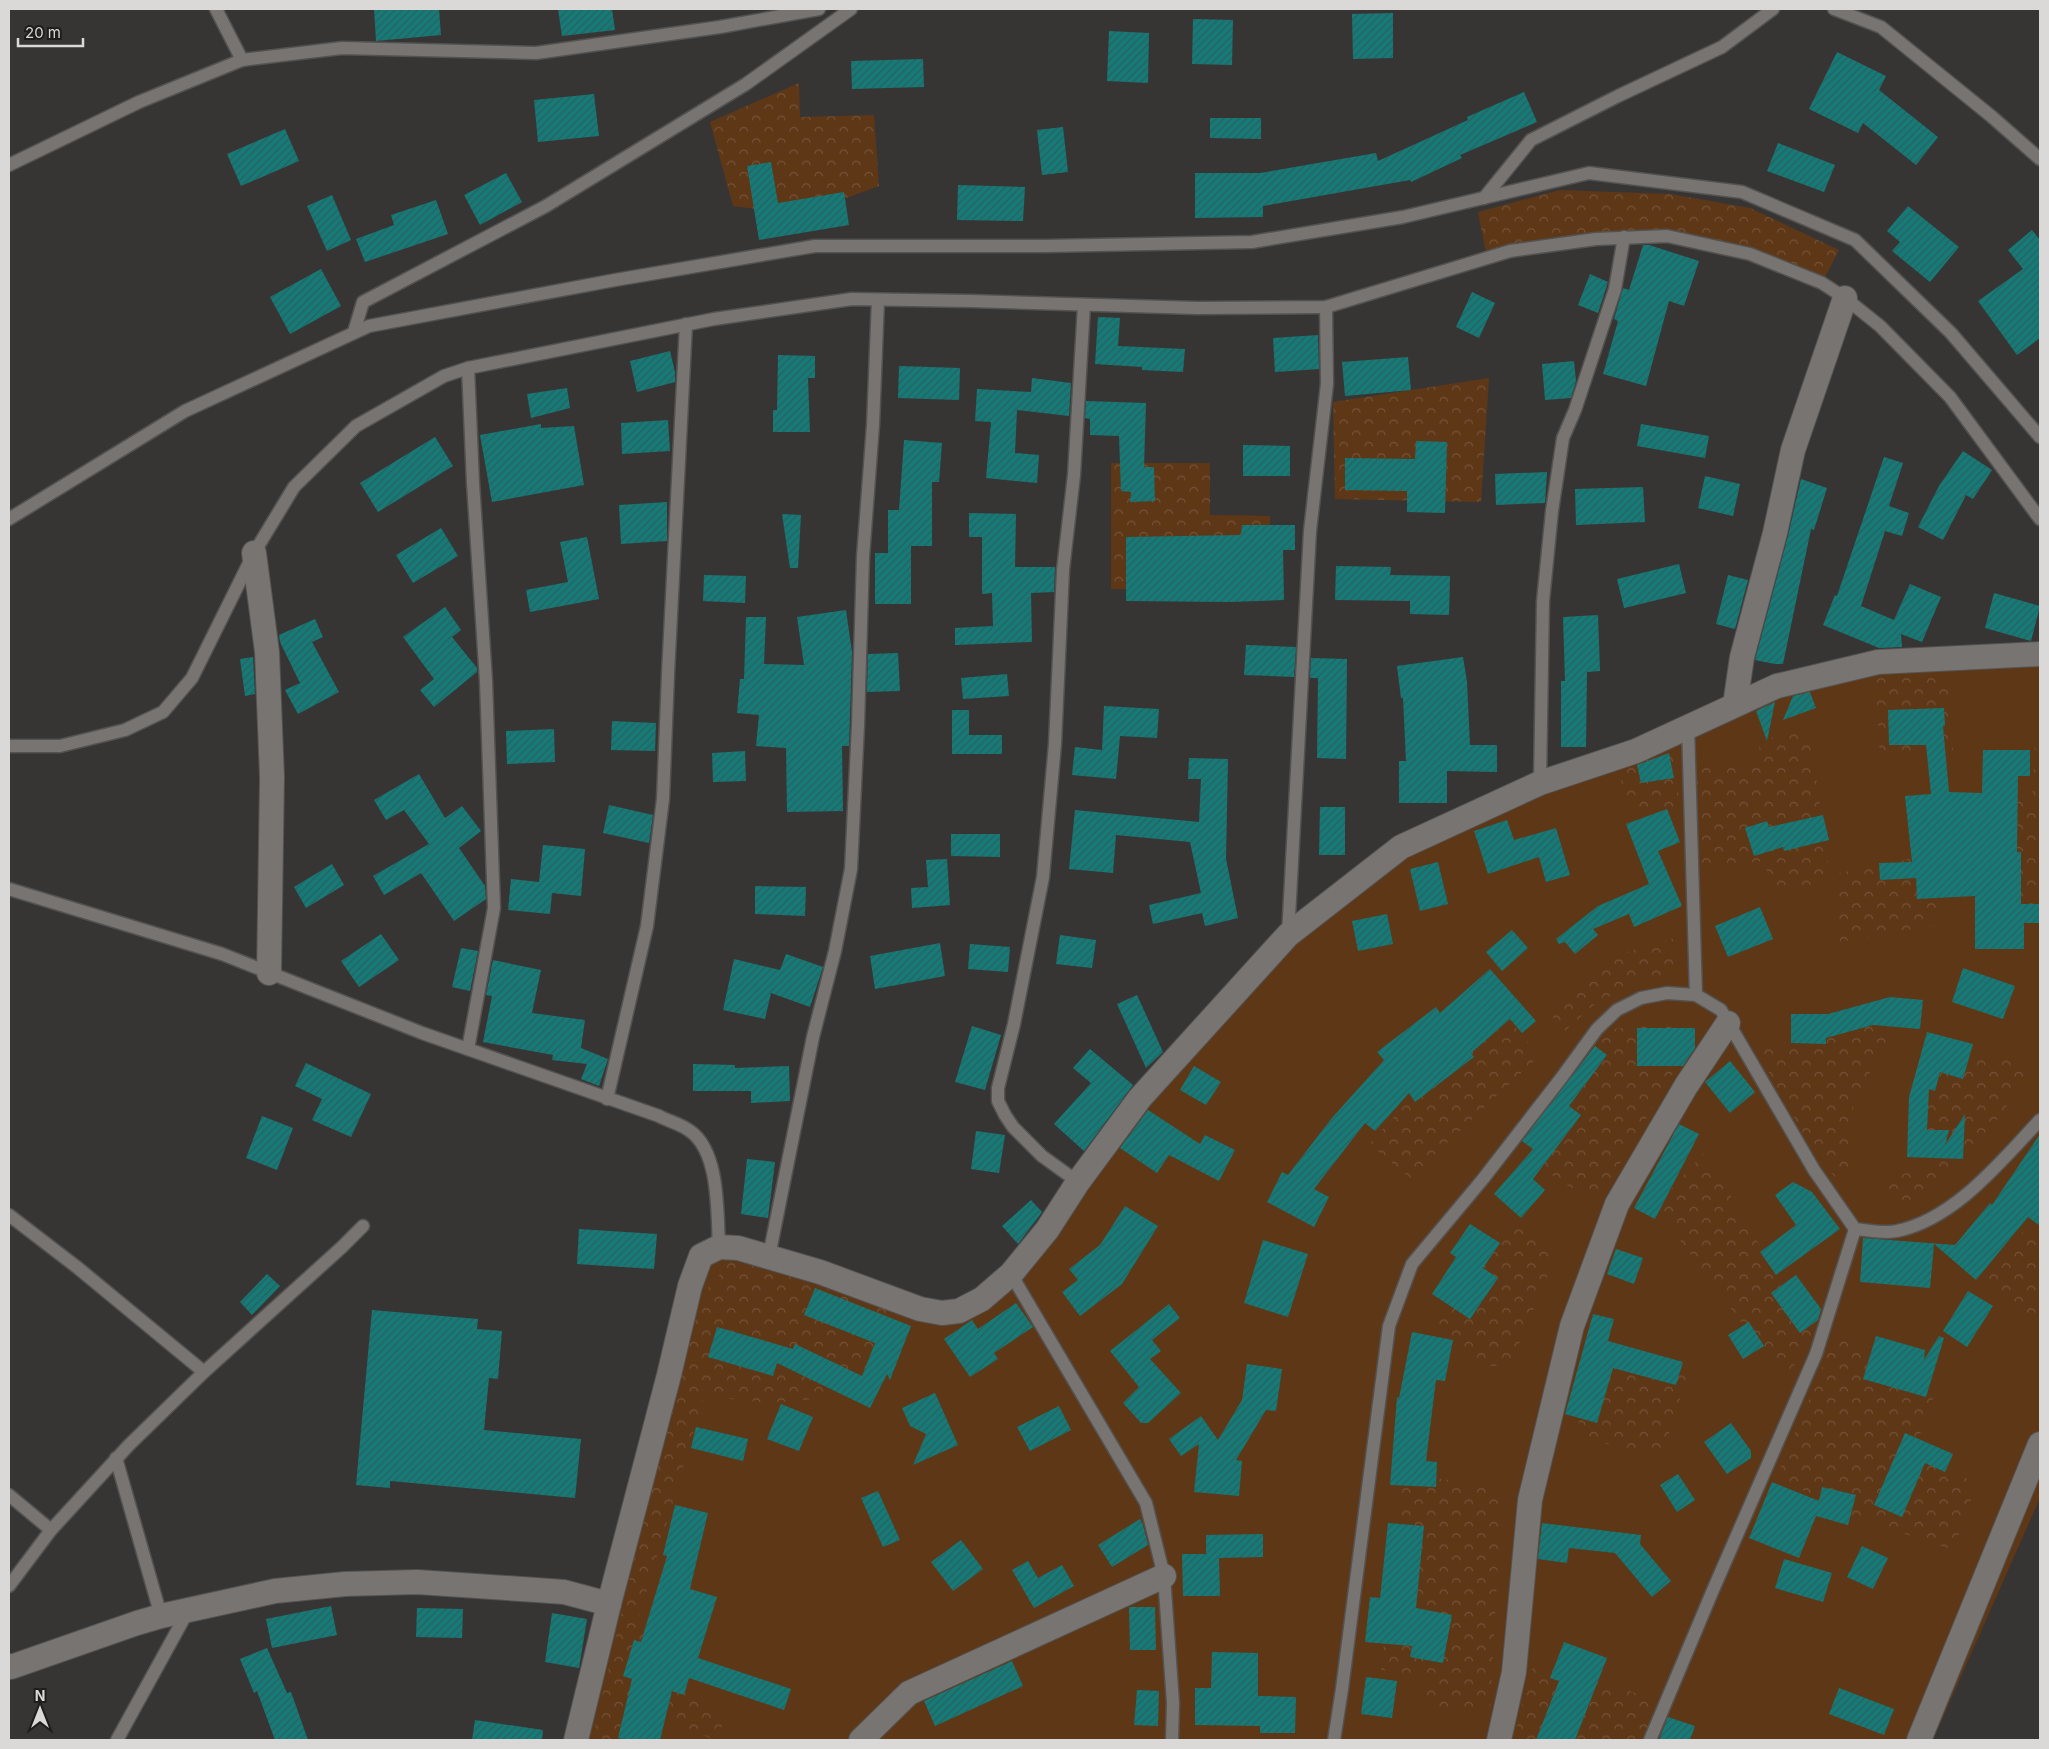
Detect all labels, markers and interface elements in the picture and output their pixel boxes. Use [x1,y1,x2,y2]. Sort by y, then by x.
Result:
scale bar [18,15,82,47]
text: 20 m [25,23,61,42]
north arrow [15,1684,65,1734]
text: N [35,1687,45,1704]

